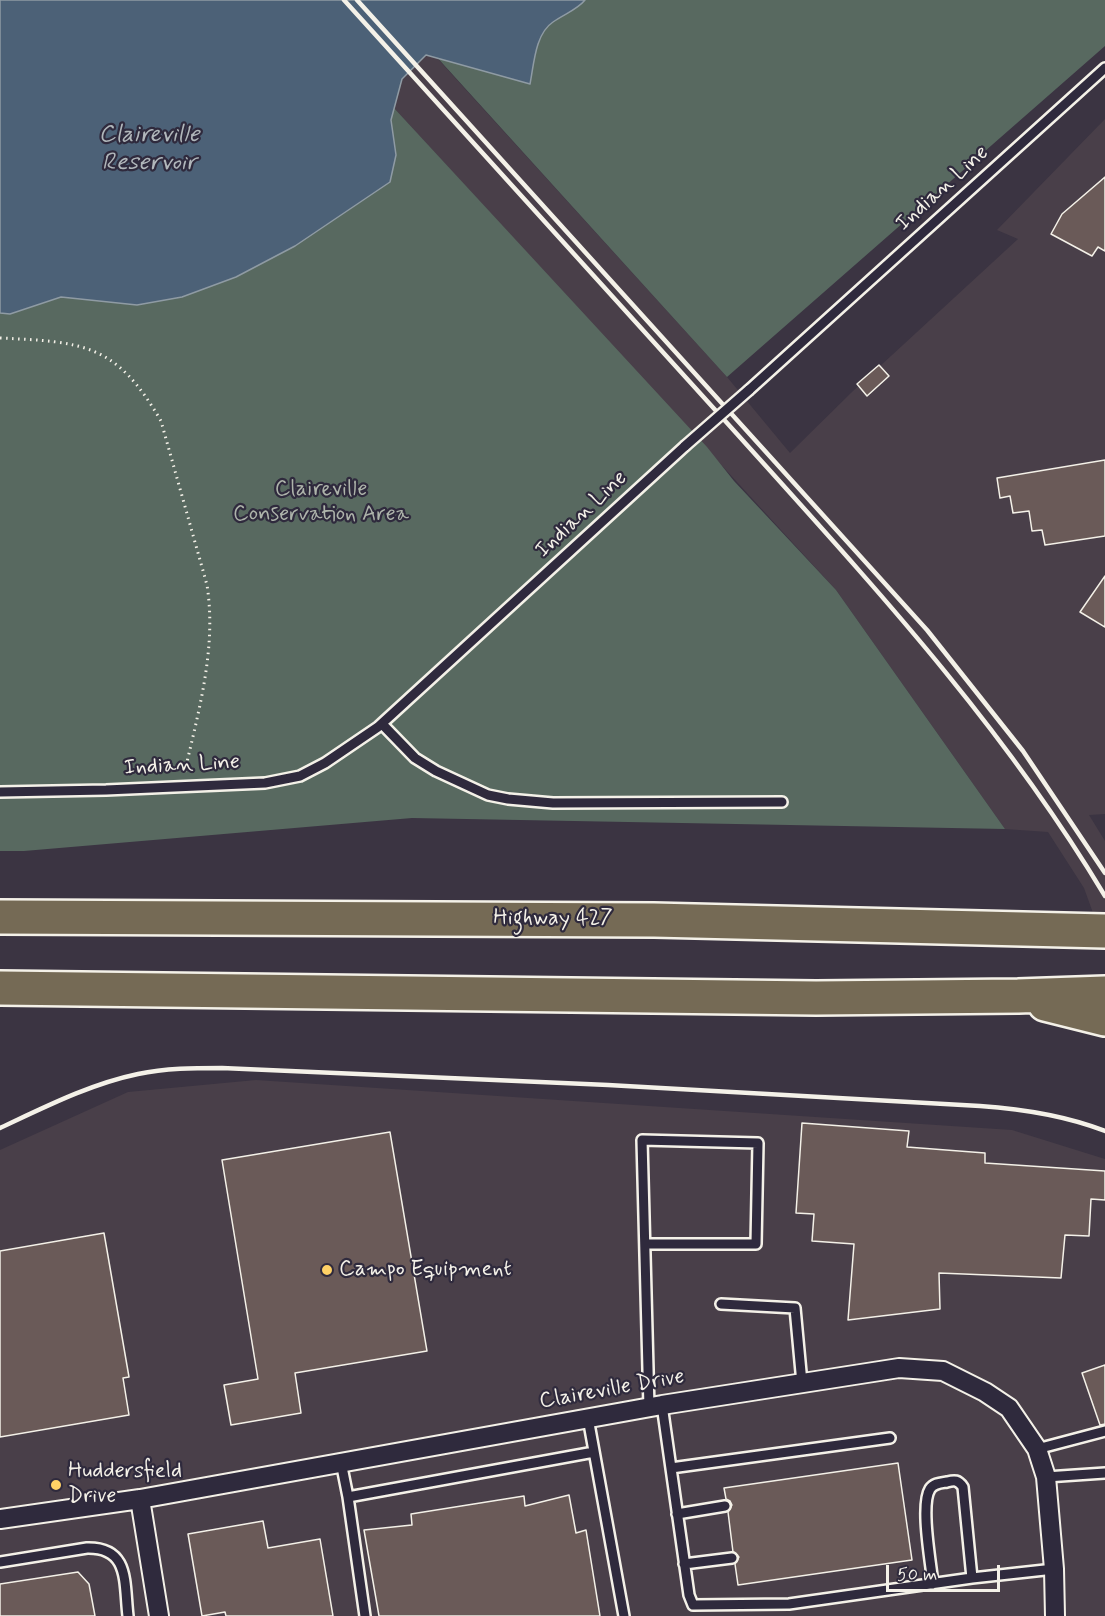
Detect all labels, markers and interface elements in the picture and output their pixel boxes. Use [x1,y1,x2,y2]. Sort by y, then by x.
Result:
water label: Claireville Reservoir [98,122,200,178]
street label: Indian Line [891,140,995,238]
street label: Indian Line [531,466,633,564]
park label: Claireville Conservation Area [233,477,409,528]
street label: Indian Line [123,750,241,782]
street label: Highway 427 [493,906,613,932]
place label: Campo Equipment [339,1257,512,1283]
marker: Campo Equipment [320,1263,334,1277]
street label: Claireville Drive [537,1364,687,1416]
place label: Huddersfield Drive [68,1459,182,1510]
marker: Huddersfield Drive [49,1478,63,1492]
scale bar [889,1553,1003,1591]
text: 50 m [897,1563,937,1587]

